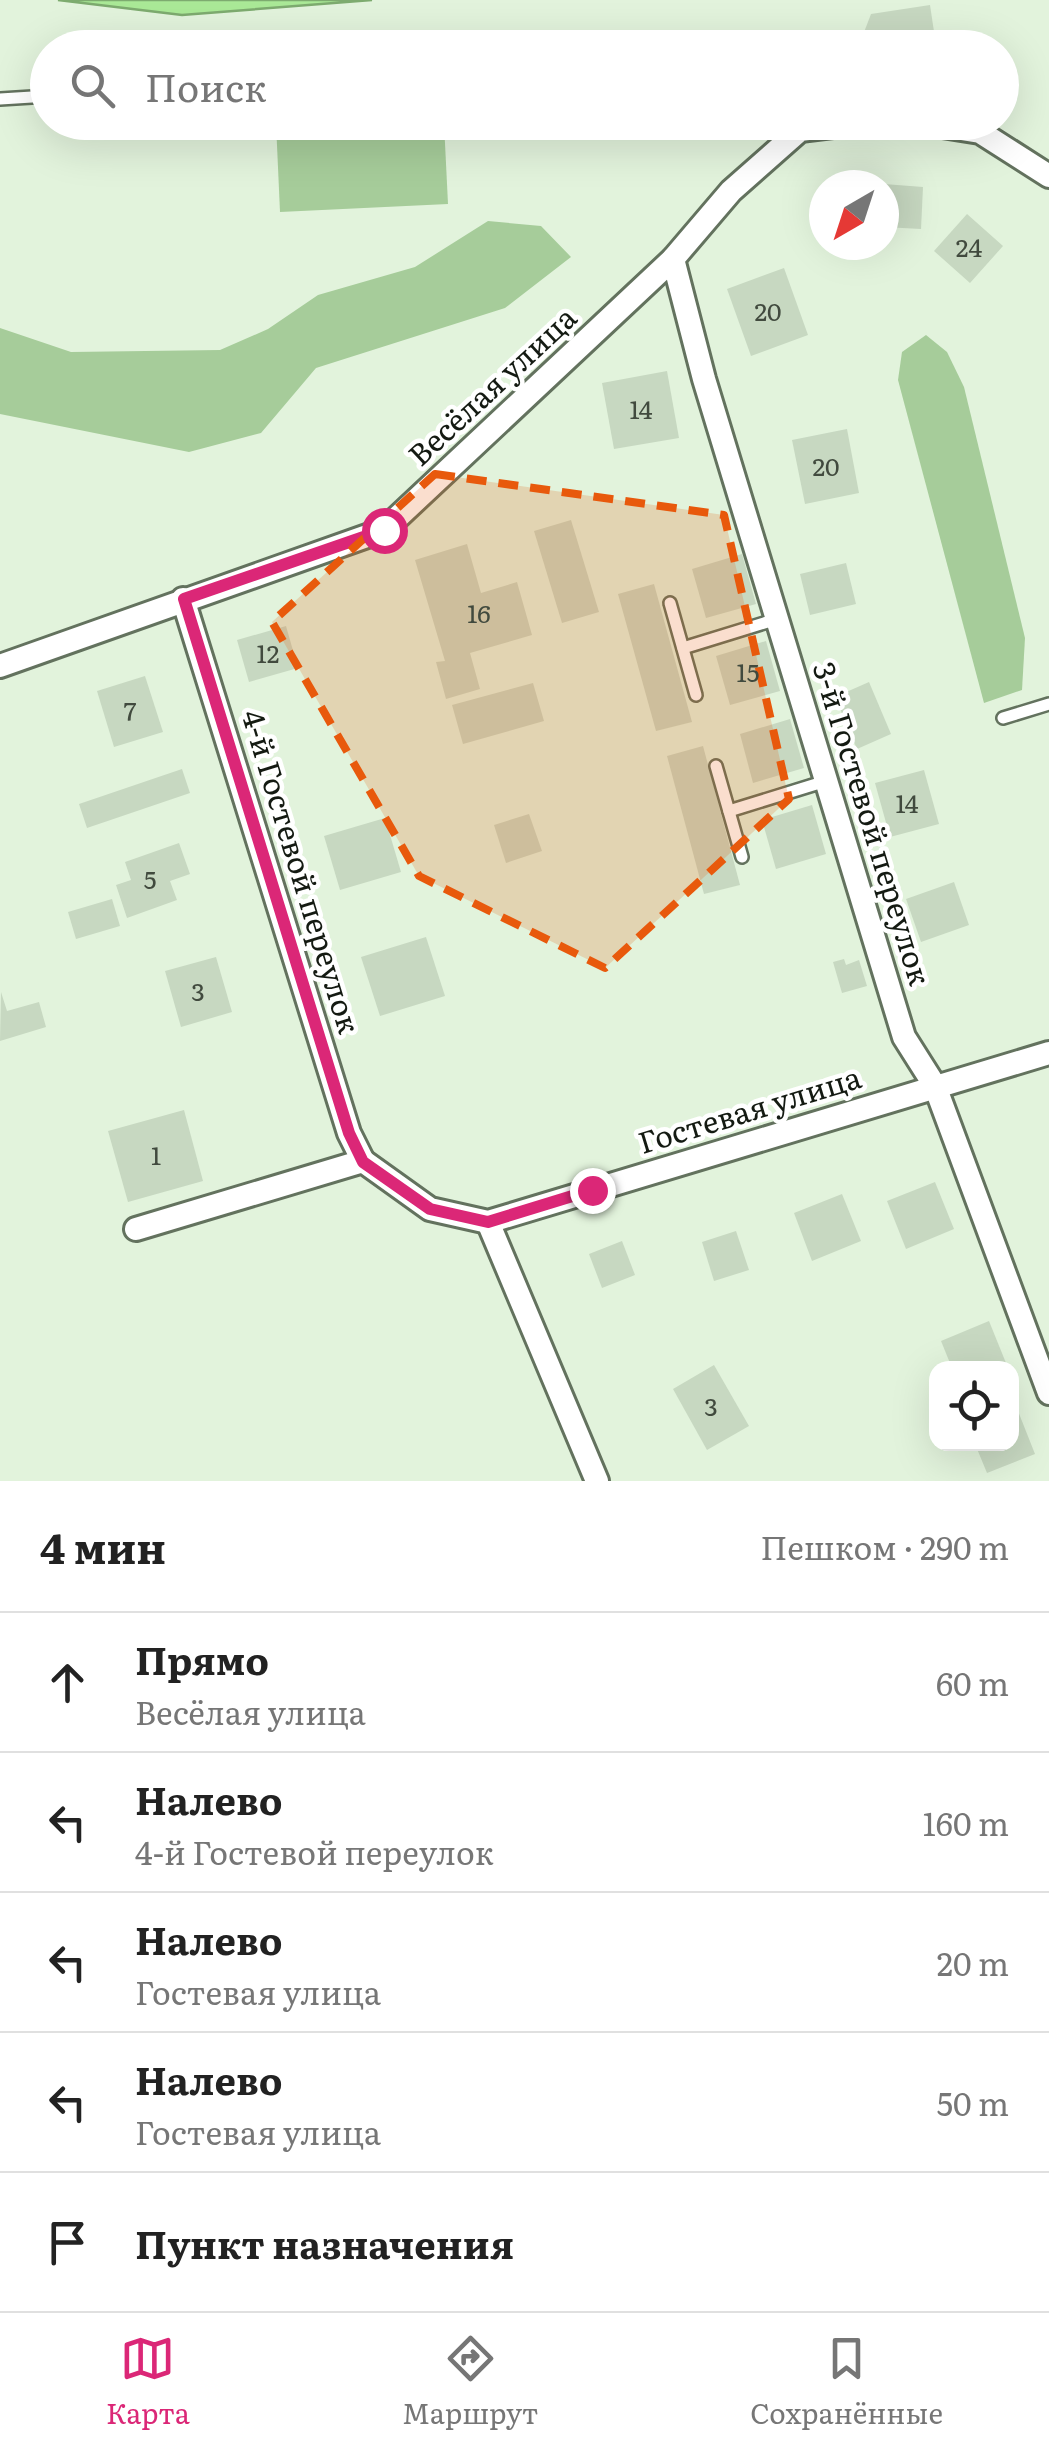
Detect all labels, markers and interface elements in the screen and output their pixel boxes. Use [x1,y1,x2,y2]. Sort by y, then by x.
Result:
search box [30,30,1019,140]
text: Поиск [145,57,267,114]
icon: search [65,58,120,113]
north arrow [809,170,899,260]
house number: 24 [956,228,982,265]
house number: 20 [754,292,782,329]
street label: Весёлая улица [397,294,586,475]
house number: 14 [630,390,653,427]
house number: 20 [812,447,840,484]
route start [362,508,408,554]
house number: 16 [467,594,491,631]
house number: 12 [257,634,279,671]
house number: 15 [737,653,759,690]
street label: 3-й Гостевой переулок [804,656,944,990]
house number: 7 [124,691,137,728]
street label: 4-й Гостевой переулок [233,704,373,1039]
house number: 14 [896,784,919,821]
house number: 5 [144,860,156,897]
house number: 3 [191,972,205,1009]
street label: Гостевая улица [632,1053,867,1163]
house number: 1 [151,1136,161,1173]
route end [570,1168,616,1214]
map controls [929,1361,1019,1451]
button: locate [929,1361,1019,1451]
house number: 3 [704,1387,718,1424]
text: 4 мин [40,1515,166,1577]
text: Пешком · 290 m [760,1522,1009,1570]
text: Прямо [135,1630,269,1687]
icon: ahead [40,1655,95,1710]
text: 60 m [936,1658,1009,1706]
text: Весёлая улица [135,1687,366,1735]
text: Налево [135,1770,282,1827]
icon: left [40,1795,95,1850]
text: 160 m [923,1798,1009,1846]
text: 4-й Гостевой переулок [135,1827,494,1875]
text: Налево [135,1910,282,1967]
icon: left [40,1935,95,1990]
text: 20 m [937,1938,1009,1986]
text: Гостевая улица [135,1967,381,2015]
text: Налево [135,2050,282,2107]
icon: left [40,2075,95,2130]
text: 50 m [937,2078,1009,2126]
text: Гостевая улица [135,2107,381,2155]
text: Пункт назначения [135,2214,514,2271]
icon: arrive [40,2215,95,2270]
tab: Карта [106,2331,190,2433]
tab: Маршрут [402,2331,538,2433]
tab: Сохранённые [750,2331,943,2433]

